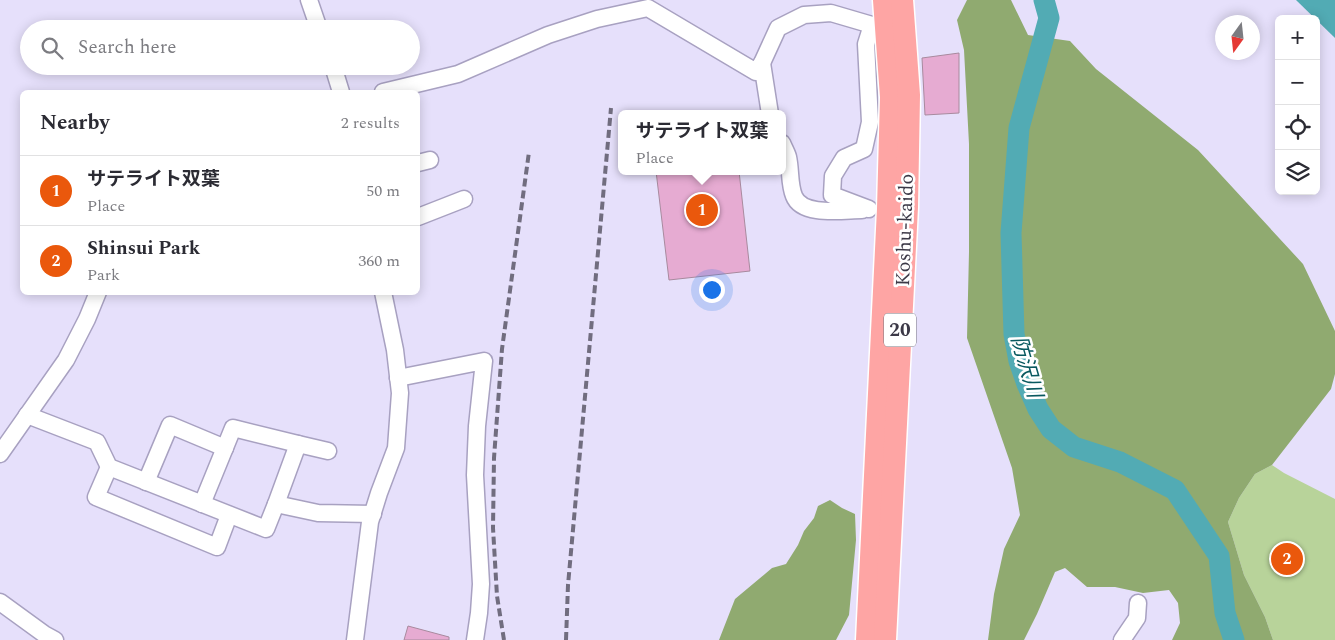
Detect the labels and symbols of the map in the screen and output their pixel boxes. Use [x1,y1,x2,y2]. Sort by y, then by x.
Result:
north arrow [1215,15,1260,60]
street label: Koshu-kaido [888,173,922,287]
pin: 1 [686,191,718,229]
your location [699,277,725,303]
road number: 20 [884,314,916,346]
water label: 防沢川 [1002,332,1051,404]
pin: 2 [1271,540,1303,578]

